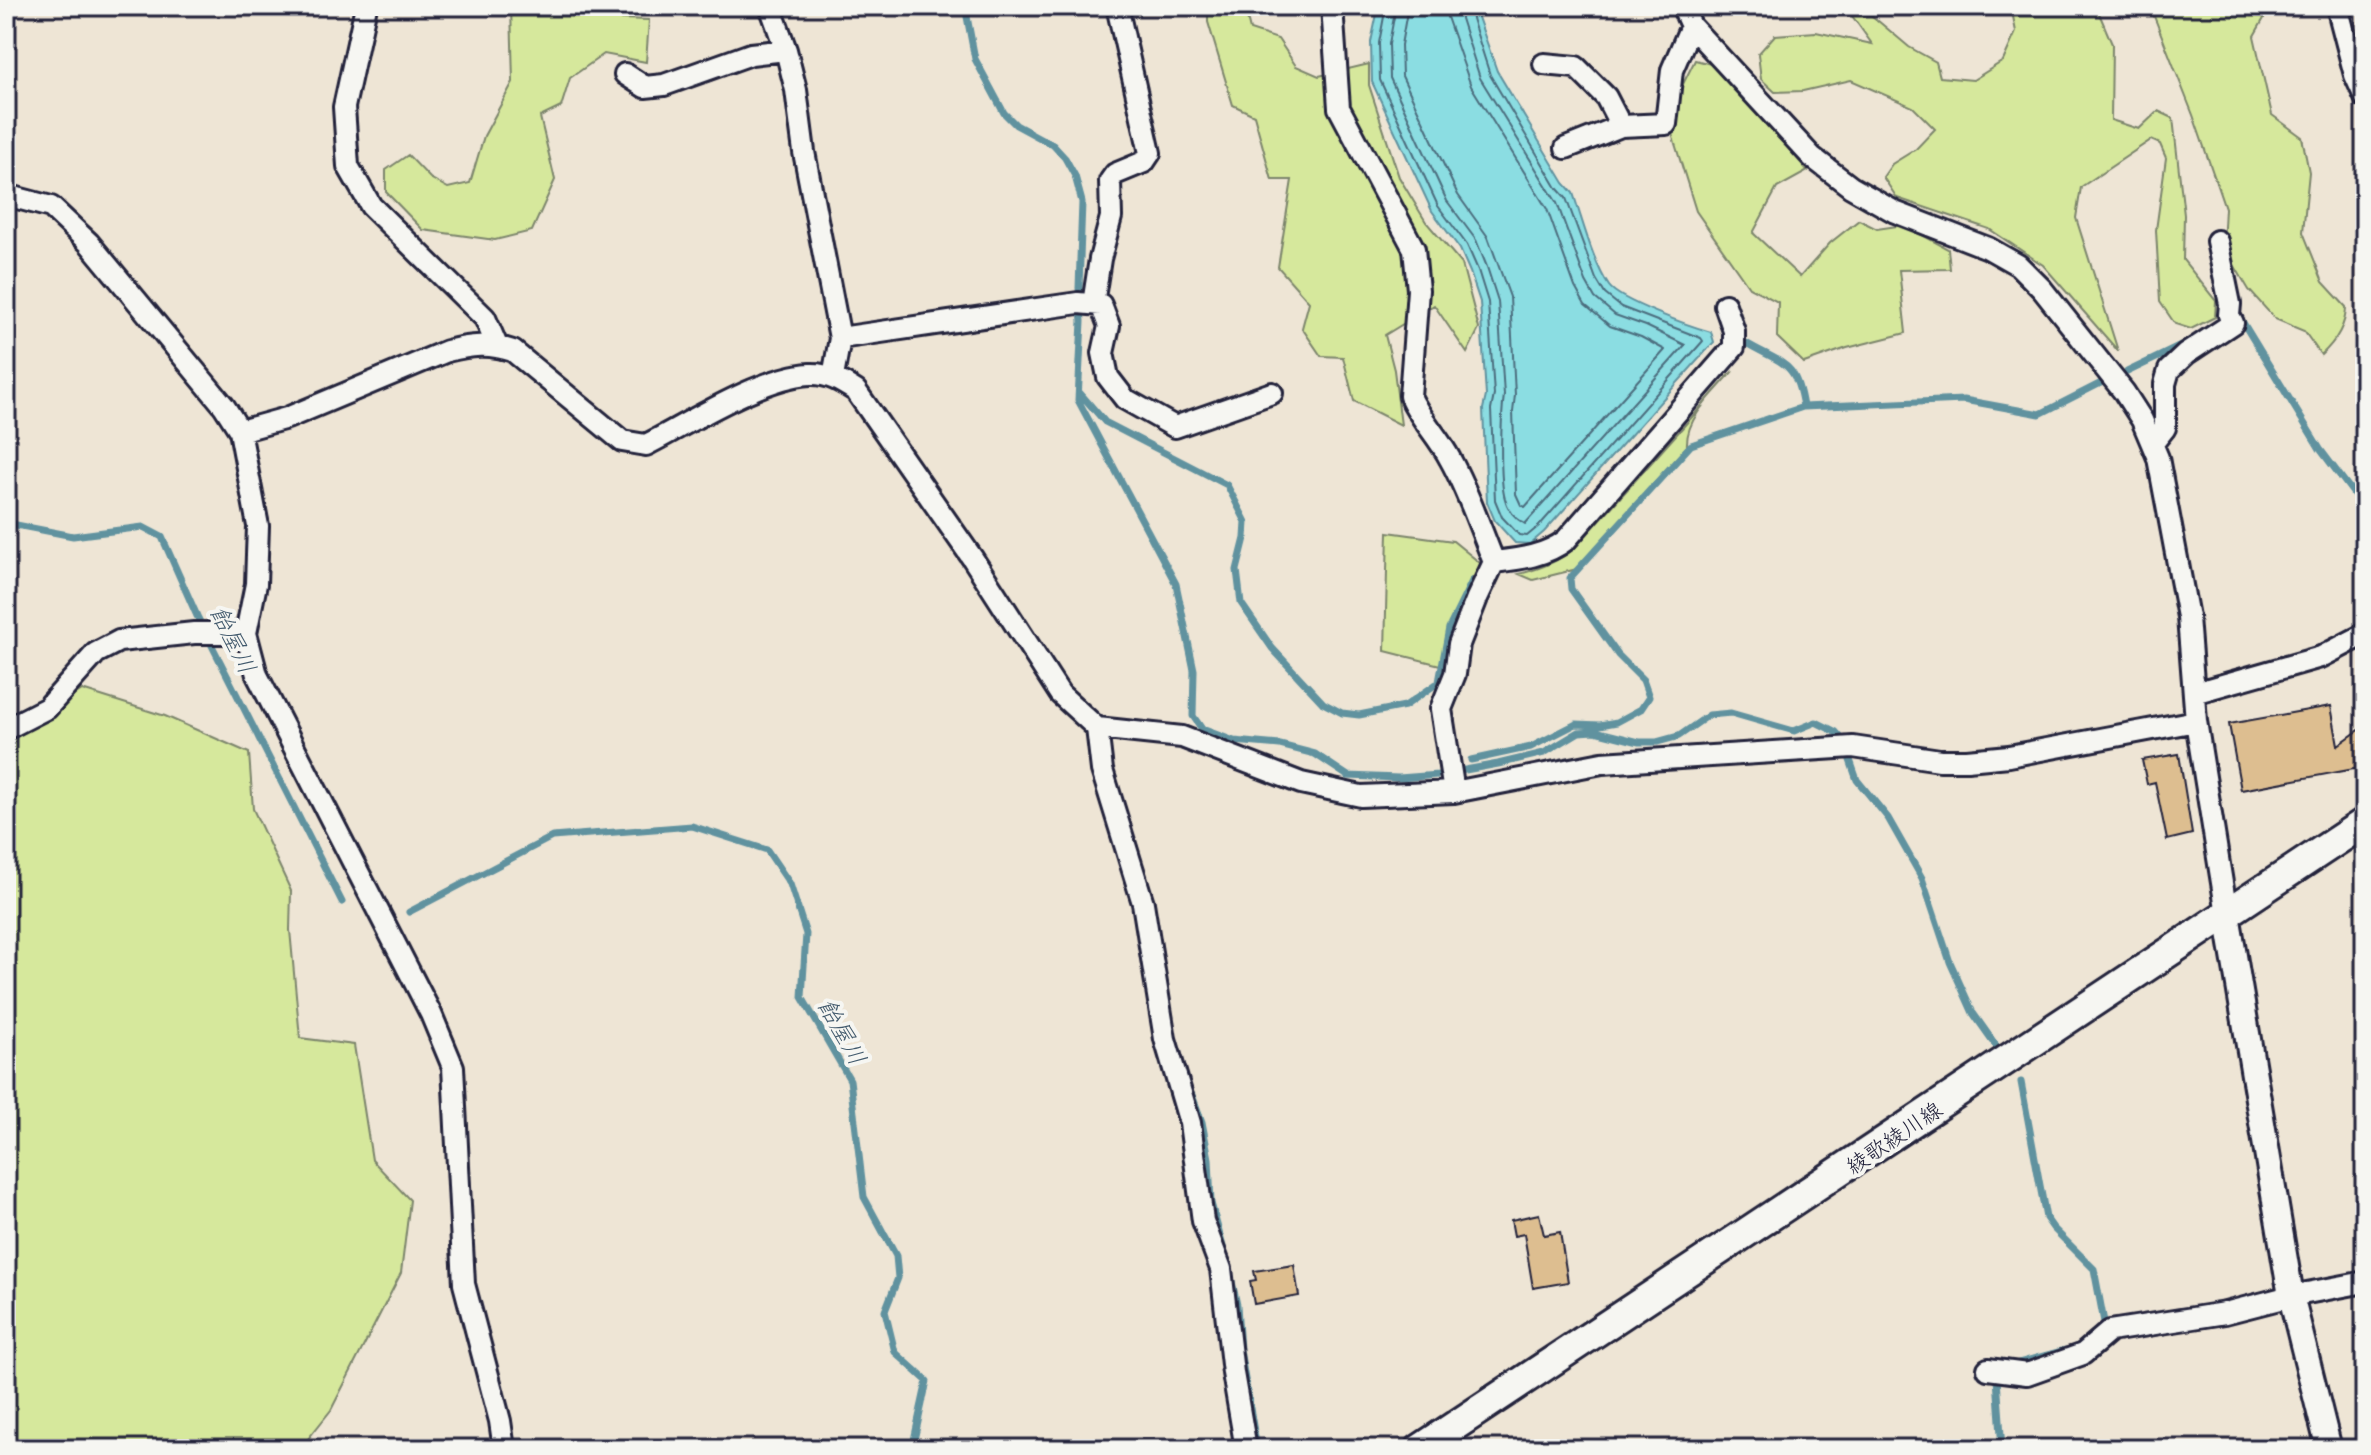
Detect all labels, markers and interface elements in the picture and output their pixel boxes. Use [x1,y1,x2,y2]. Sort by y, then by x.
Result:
water label: 飴屋川 [203,599,267,679]
water label: 飴屋川 [811,991,877,1071]
street label: 綾歌綾川線 [1838,1092,1948,1180]

